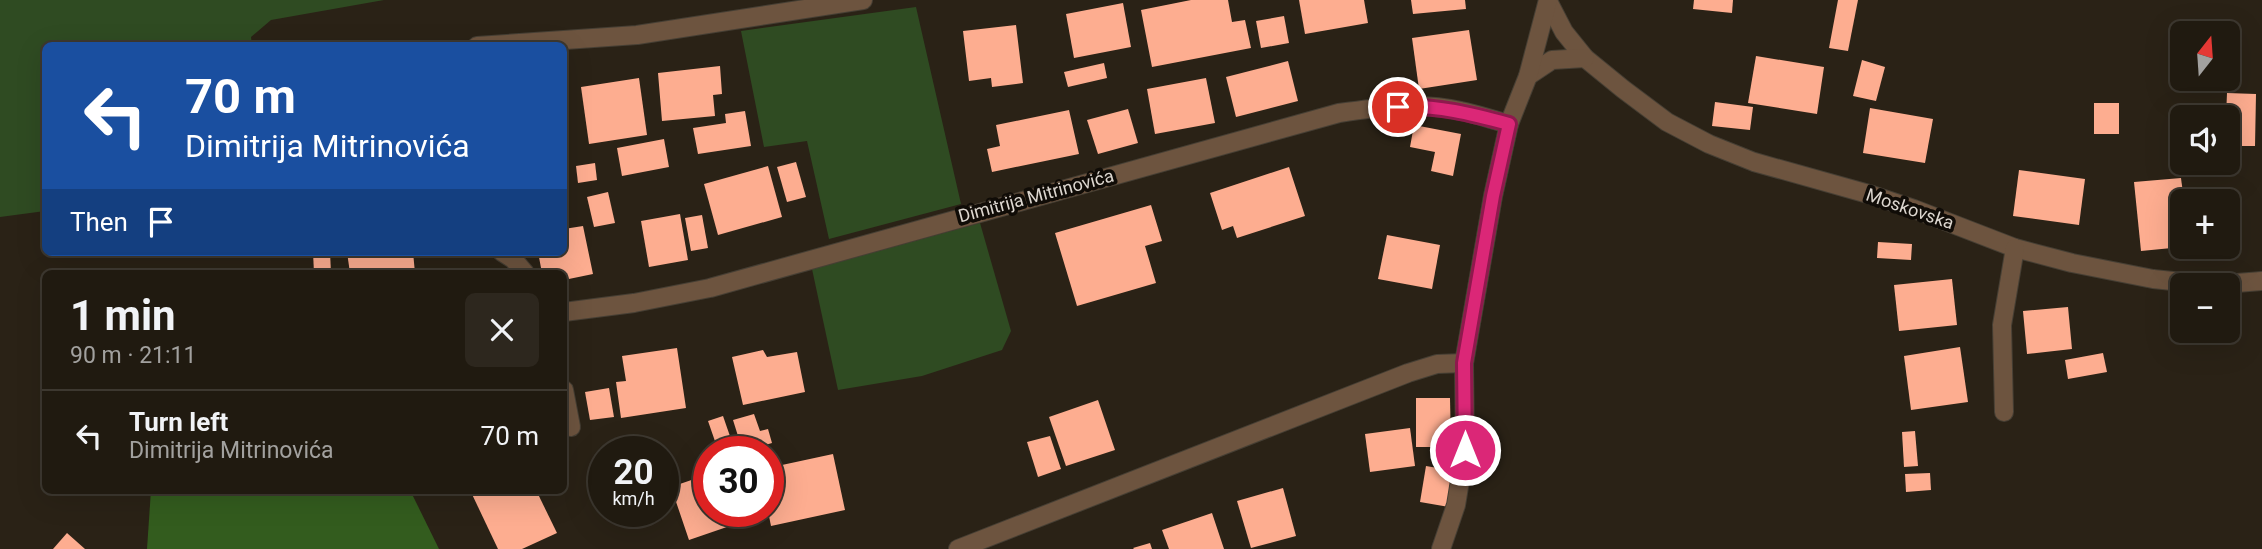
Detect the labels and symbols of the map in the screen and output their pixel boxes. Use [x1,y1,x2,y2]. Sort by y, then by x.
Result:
north arrow [2170,21,2240,91]
pin [1368,77,1428,137]
street label: Dimitrija Mitrinovića [956,165,1116,226]
street label: Moskovska [1864,184,1957,233]
position arrow [1428,413,1502,487]
speed limit sign: 30 [693,436,784,527]

